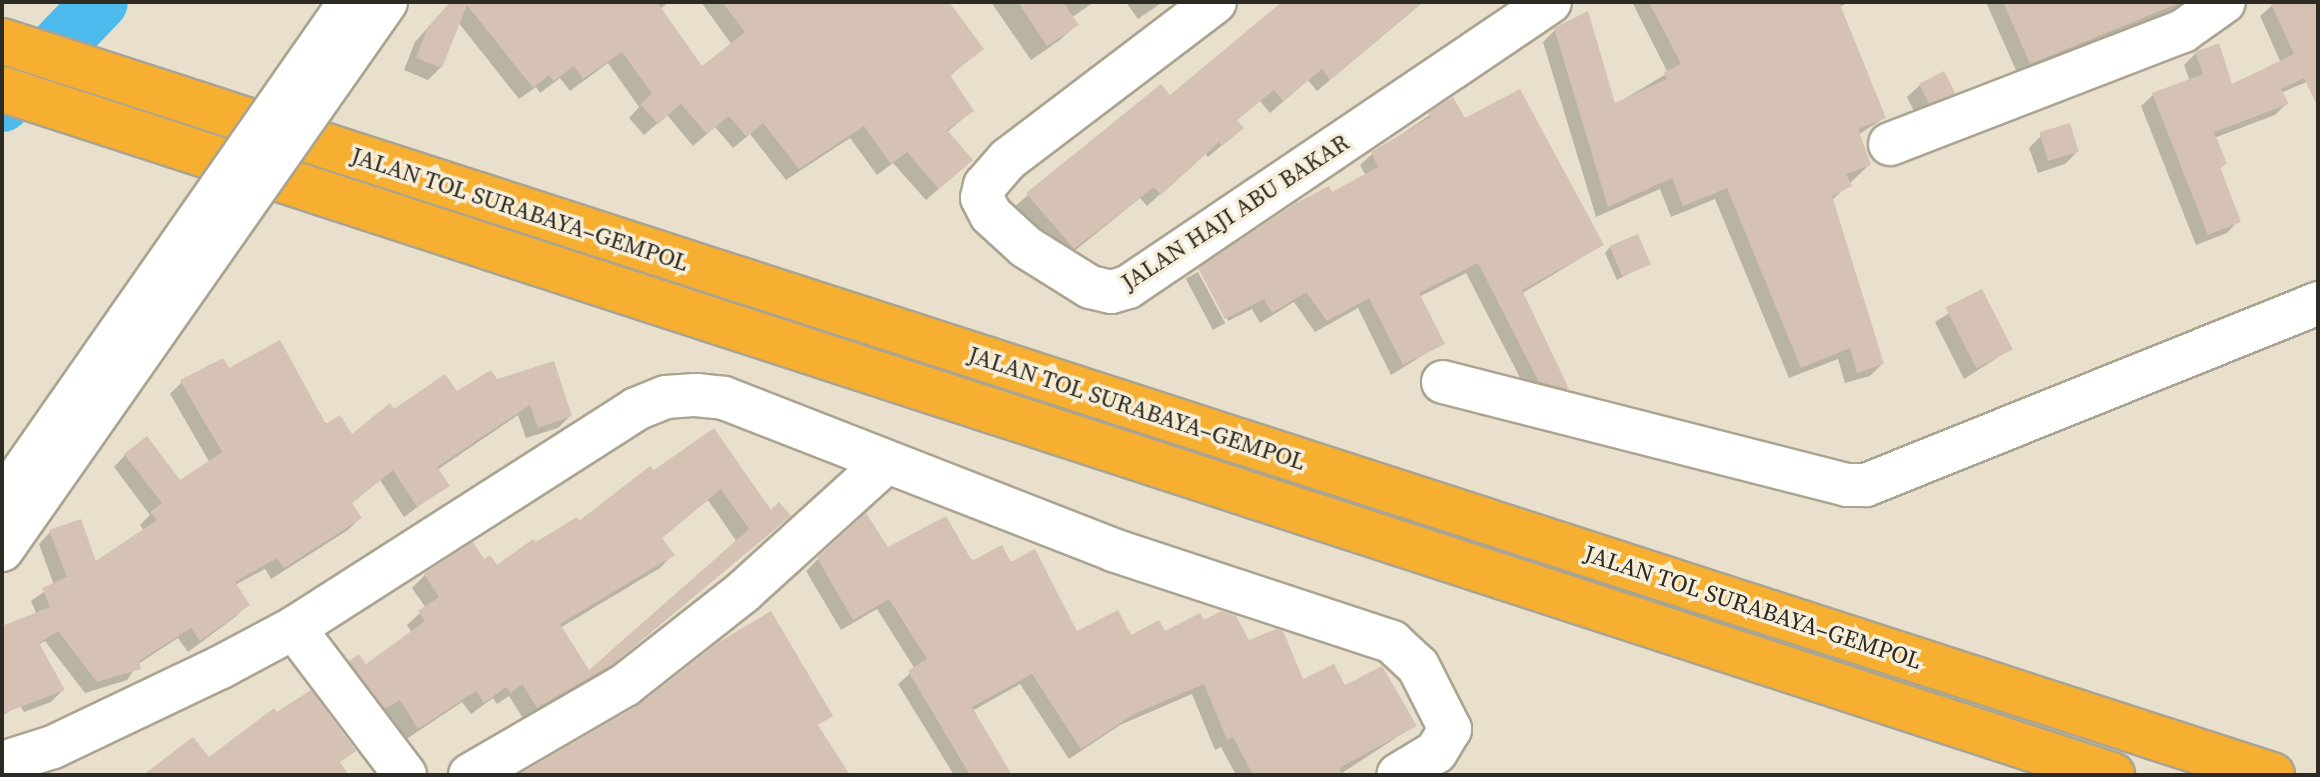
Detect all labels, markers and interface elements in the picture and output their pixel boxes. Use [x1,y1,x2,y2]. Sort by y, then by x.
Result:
street label: JALAN HAJI ABU BAKAR [1116,128,1354,296]
street label: JALAN TOL SURABAYA–GEMPOL [347,141,693,277]
street label: JALAN TOL SURABAYA–GEMPOL [964,340,1310,476]
street label: JALAN TOL SURABAYA–GEMPOL [1580,539,1926,675]

